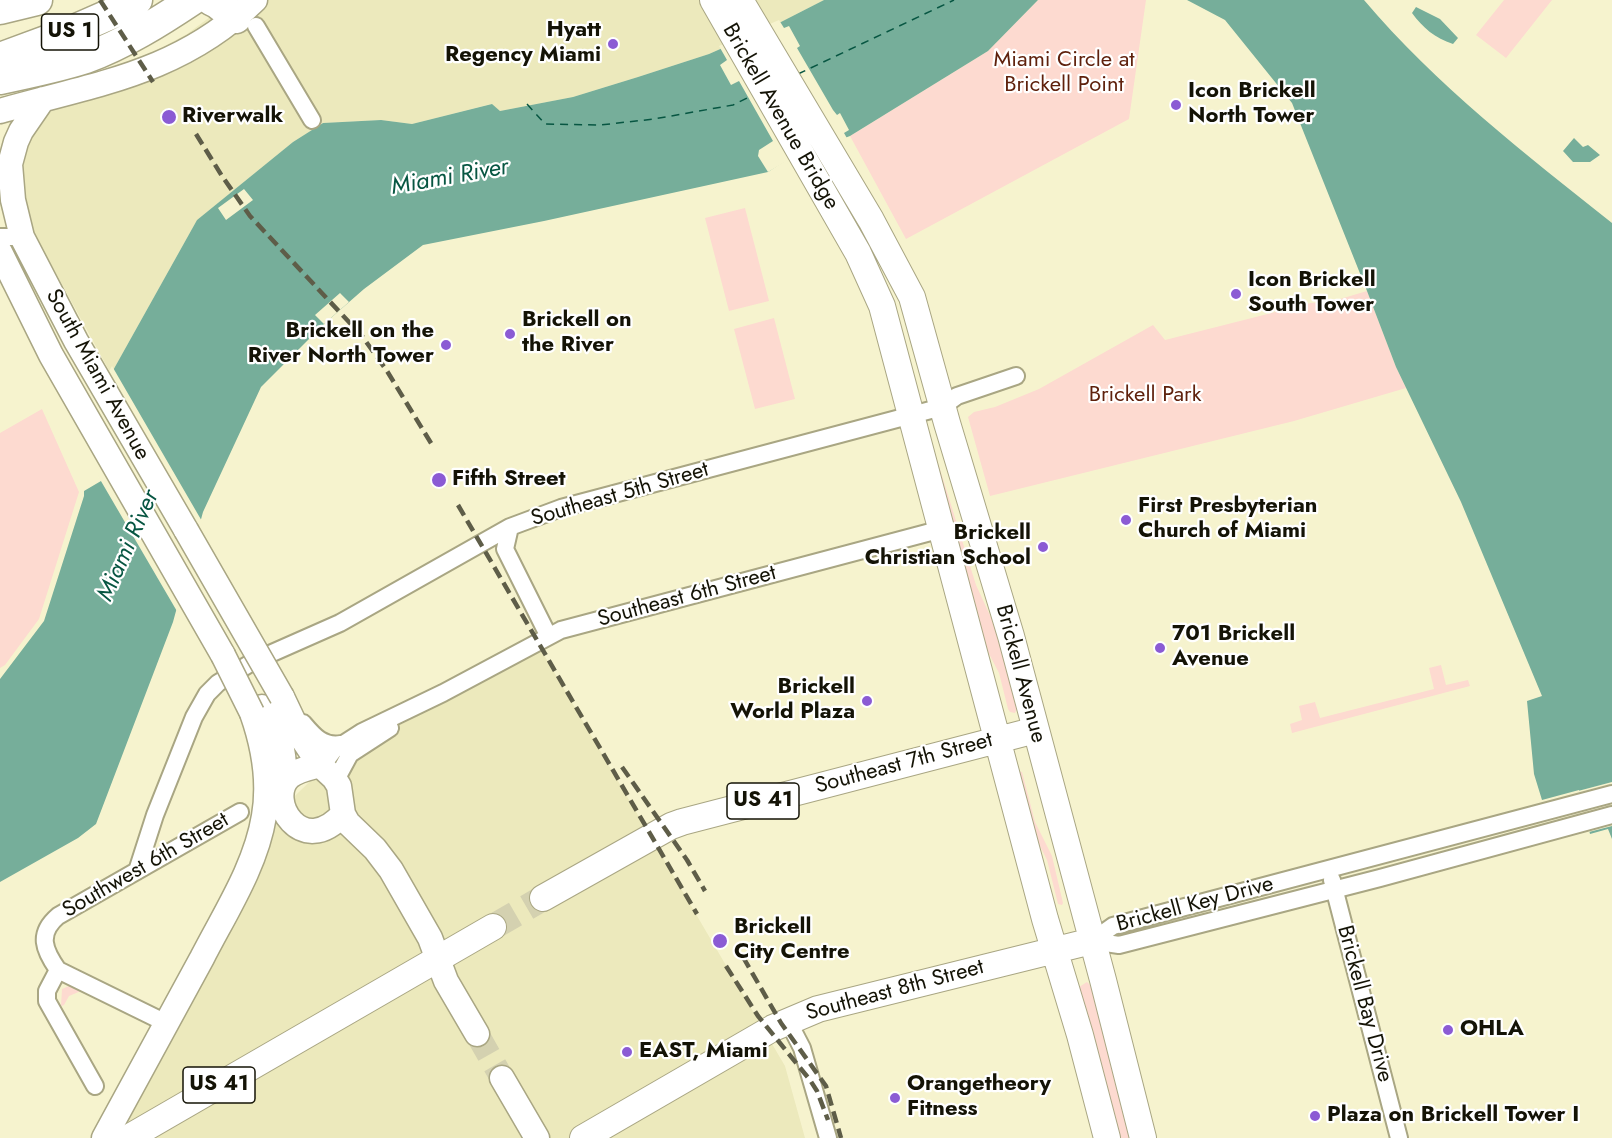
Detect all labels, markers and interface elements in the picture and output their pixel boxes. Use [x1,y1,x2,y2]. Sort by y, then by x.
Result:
road number: US 1 [42,14,98,50]
place label: Hyatt Regency Miami [445,18,601,70]
street label: Brickell Avenue Bridge [716,19,844,215]
marker: Hyatt Regency Miami [606,37,620,51]
park label: Miami Circle at Brickell Point [994,48,1134,100]
place label: Icon Brickell North Tower [1188,79,1316,130]
marker: Icon Brickell North Tower [1169,98,1183,112]
place label: Riverwalk [182,104,283,130]
marker: Riverwalk [160,108,178,126]
water label: Miami River [389,154,511,202]
place label: Icon Brickell South Tower [1248,268,1376,320]
street label: South Miami Avenue [39,285,155,465]
marker: Icon Brickell South Tower [1229,287,1243,301]
place label: Brickell on the River [522,308,632,360]
place label: Brickell on the River North Tower [248,319,434,370]
marker: Brickell on the River [503,327,517,341]
marker: Brickell on the River North Tower [439,338,453,352]
park label: Brickell Park [1089,383,1201,409]
street label: Southeast 5th Street [528,457,712,533]
place label: Fifth Street [452,467,566,493]
marker: Fifth Street [430,471,448,489]
water label: Miami River [92,486,166,606]
place label: First Presbyterian Church of Miami [1138,494,1317,546]
marker: First Presbyterian Church of Miami [1119,513,1133,527]
place label: Brickell Christian School [865,521,1031,572]
marker: Brickell Christian School [1036,540,1050,554]
street label: Southeast 6th Street [595,560,779,634]
street label: Brickell Avenue [989,602,1051,746]
place label: 701 Brickell Avenue [1172,622,1295,674]
marker: 701 Brickell Avenue [1153,641,1167,655]
place label: Brickell World Plaza [730,675,855,726]
marker: Brickell World Plaza [860,694,874,708]
street label: Southeast 7th Street [812,728,996,800]
road number: US 41 [727,783,799,819]
street label: Southwest 6th Street [58,808,234,924]
street label: Brickell Key Drive [1114,871,1276,939]
place label: Brickell City Centre [734,915,850,966]
street label: Brickell Bay Drive [1330,923,1398,1085]
marker: Brickell City Centre [711,932,729,950]
street label: Southeast 8th Street [803,955,987,1027]
place label: OHLA [1460,1017,1524,1043]
marker: OHLA [1441,1023,1455,1037]
place label: EAST, Miami [639,1039,768,1065]
marker: EAST, Miami [620,1045,634,1059]
road number: US 41 [183,1067,255,1103]
place label: Orangetheory Fitness [907,1072,1051,1124]
marker: Orangetheory Fitness [888,1091,902,1105]
place label: Plaza on Brickell Tower I [1327,1103,1579,1129]
marker: Plaza on Brickell Tower I [1308,1109,1322,1123]

